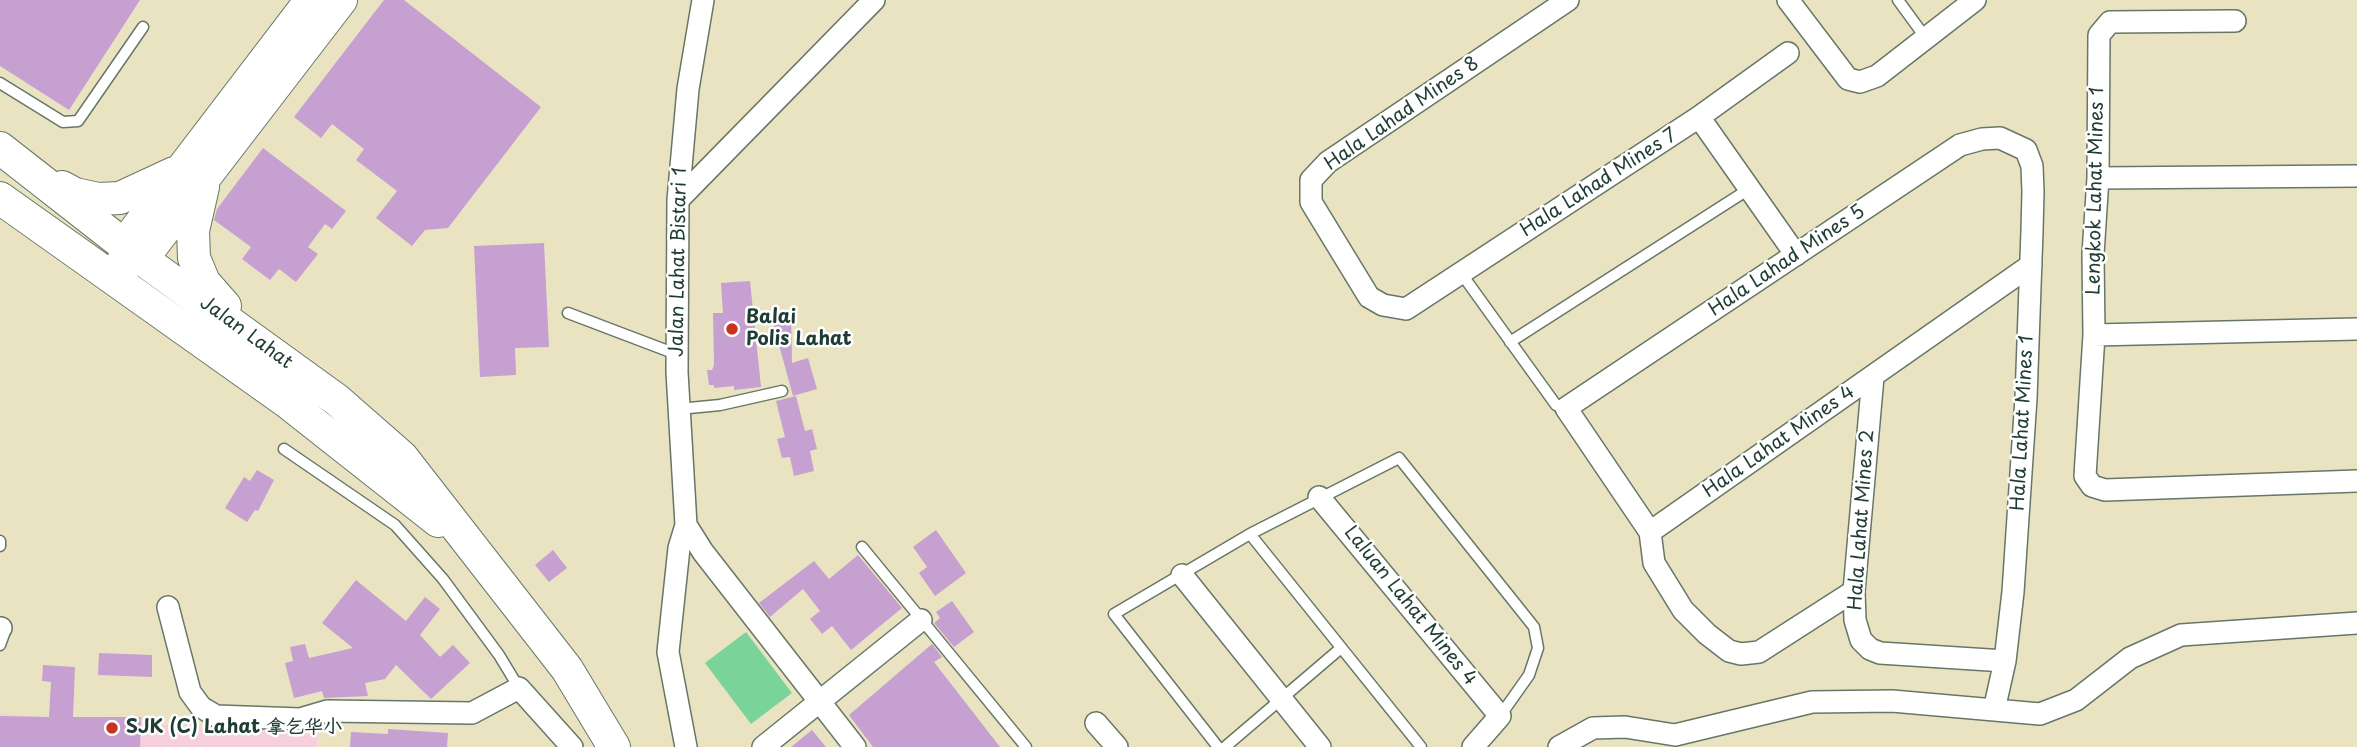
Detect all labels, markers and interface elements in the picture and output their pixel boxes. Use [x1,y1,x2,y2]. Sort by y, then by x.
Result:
street label: Hala Lahad Mines 8 [1321,52,1483,176]
street label: Lengkok Lahat Mines 1 [2083,87,2109,295]
street label: Hala Lahad Mines 7 [1517,124,1681,242]
street label: Jalan Lahat Bistari 1 [666,167,692,357]
street label: Hala Lahad Mines 5 [1705,200,1869,322]
street label: Jalan Lahat [195,292,297,374]
place label: Balai Polis Lahat [746,307,852,351]
marker: Balai Polis Lahat [724,321,740,337]
street label: Hala Lahat Mines 1 [2007,334,2039,512]
street label: Hala Lahat Mines 4 [1699,381,1859,503]
street label: Hala Lahat Mines 2 [1844,429,1880,611]
street label: Laluan Lahat Mines 4 [1339,522,1481,690]
place label: SJK (C) Lahat 拿乞华小 [126,717,342,739]
marker: SJK (C) Lahat 拿乞华小 [104,720,120,736]

